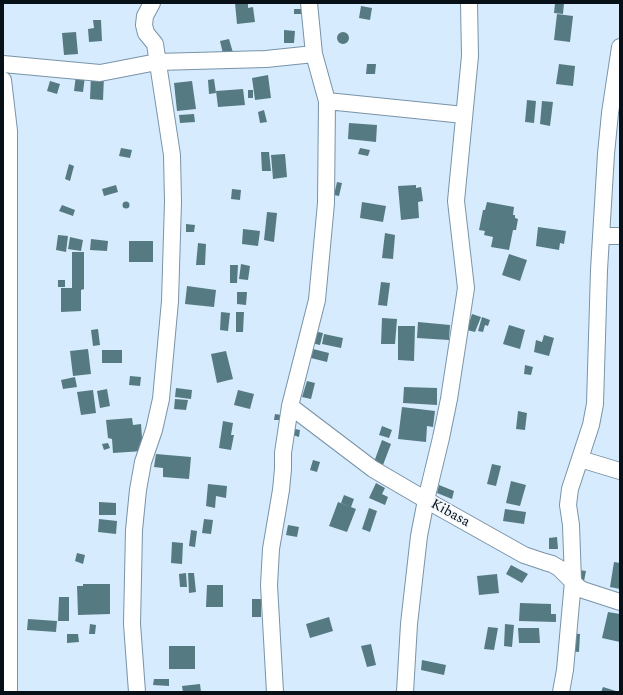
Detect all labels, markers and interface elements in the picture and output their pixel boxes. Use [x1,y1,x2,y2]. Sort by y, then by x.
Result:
street label: Kibasa [428,496,472,532]

